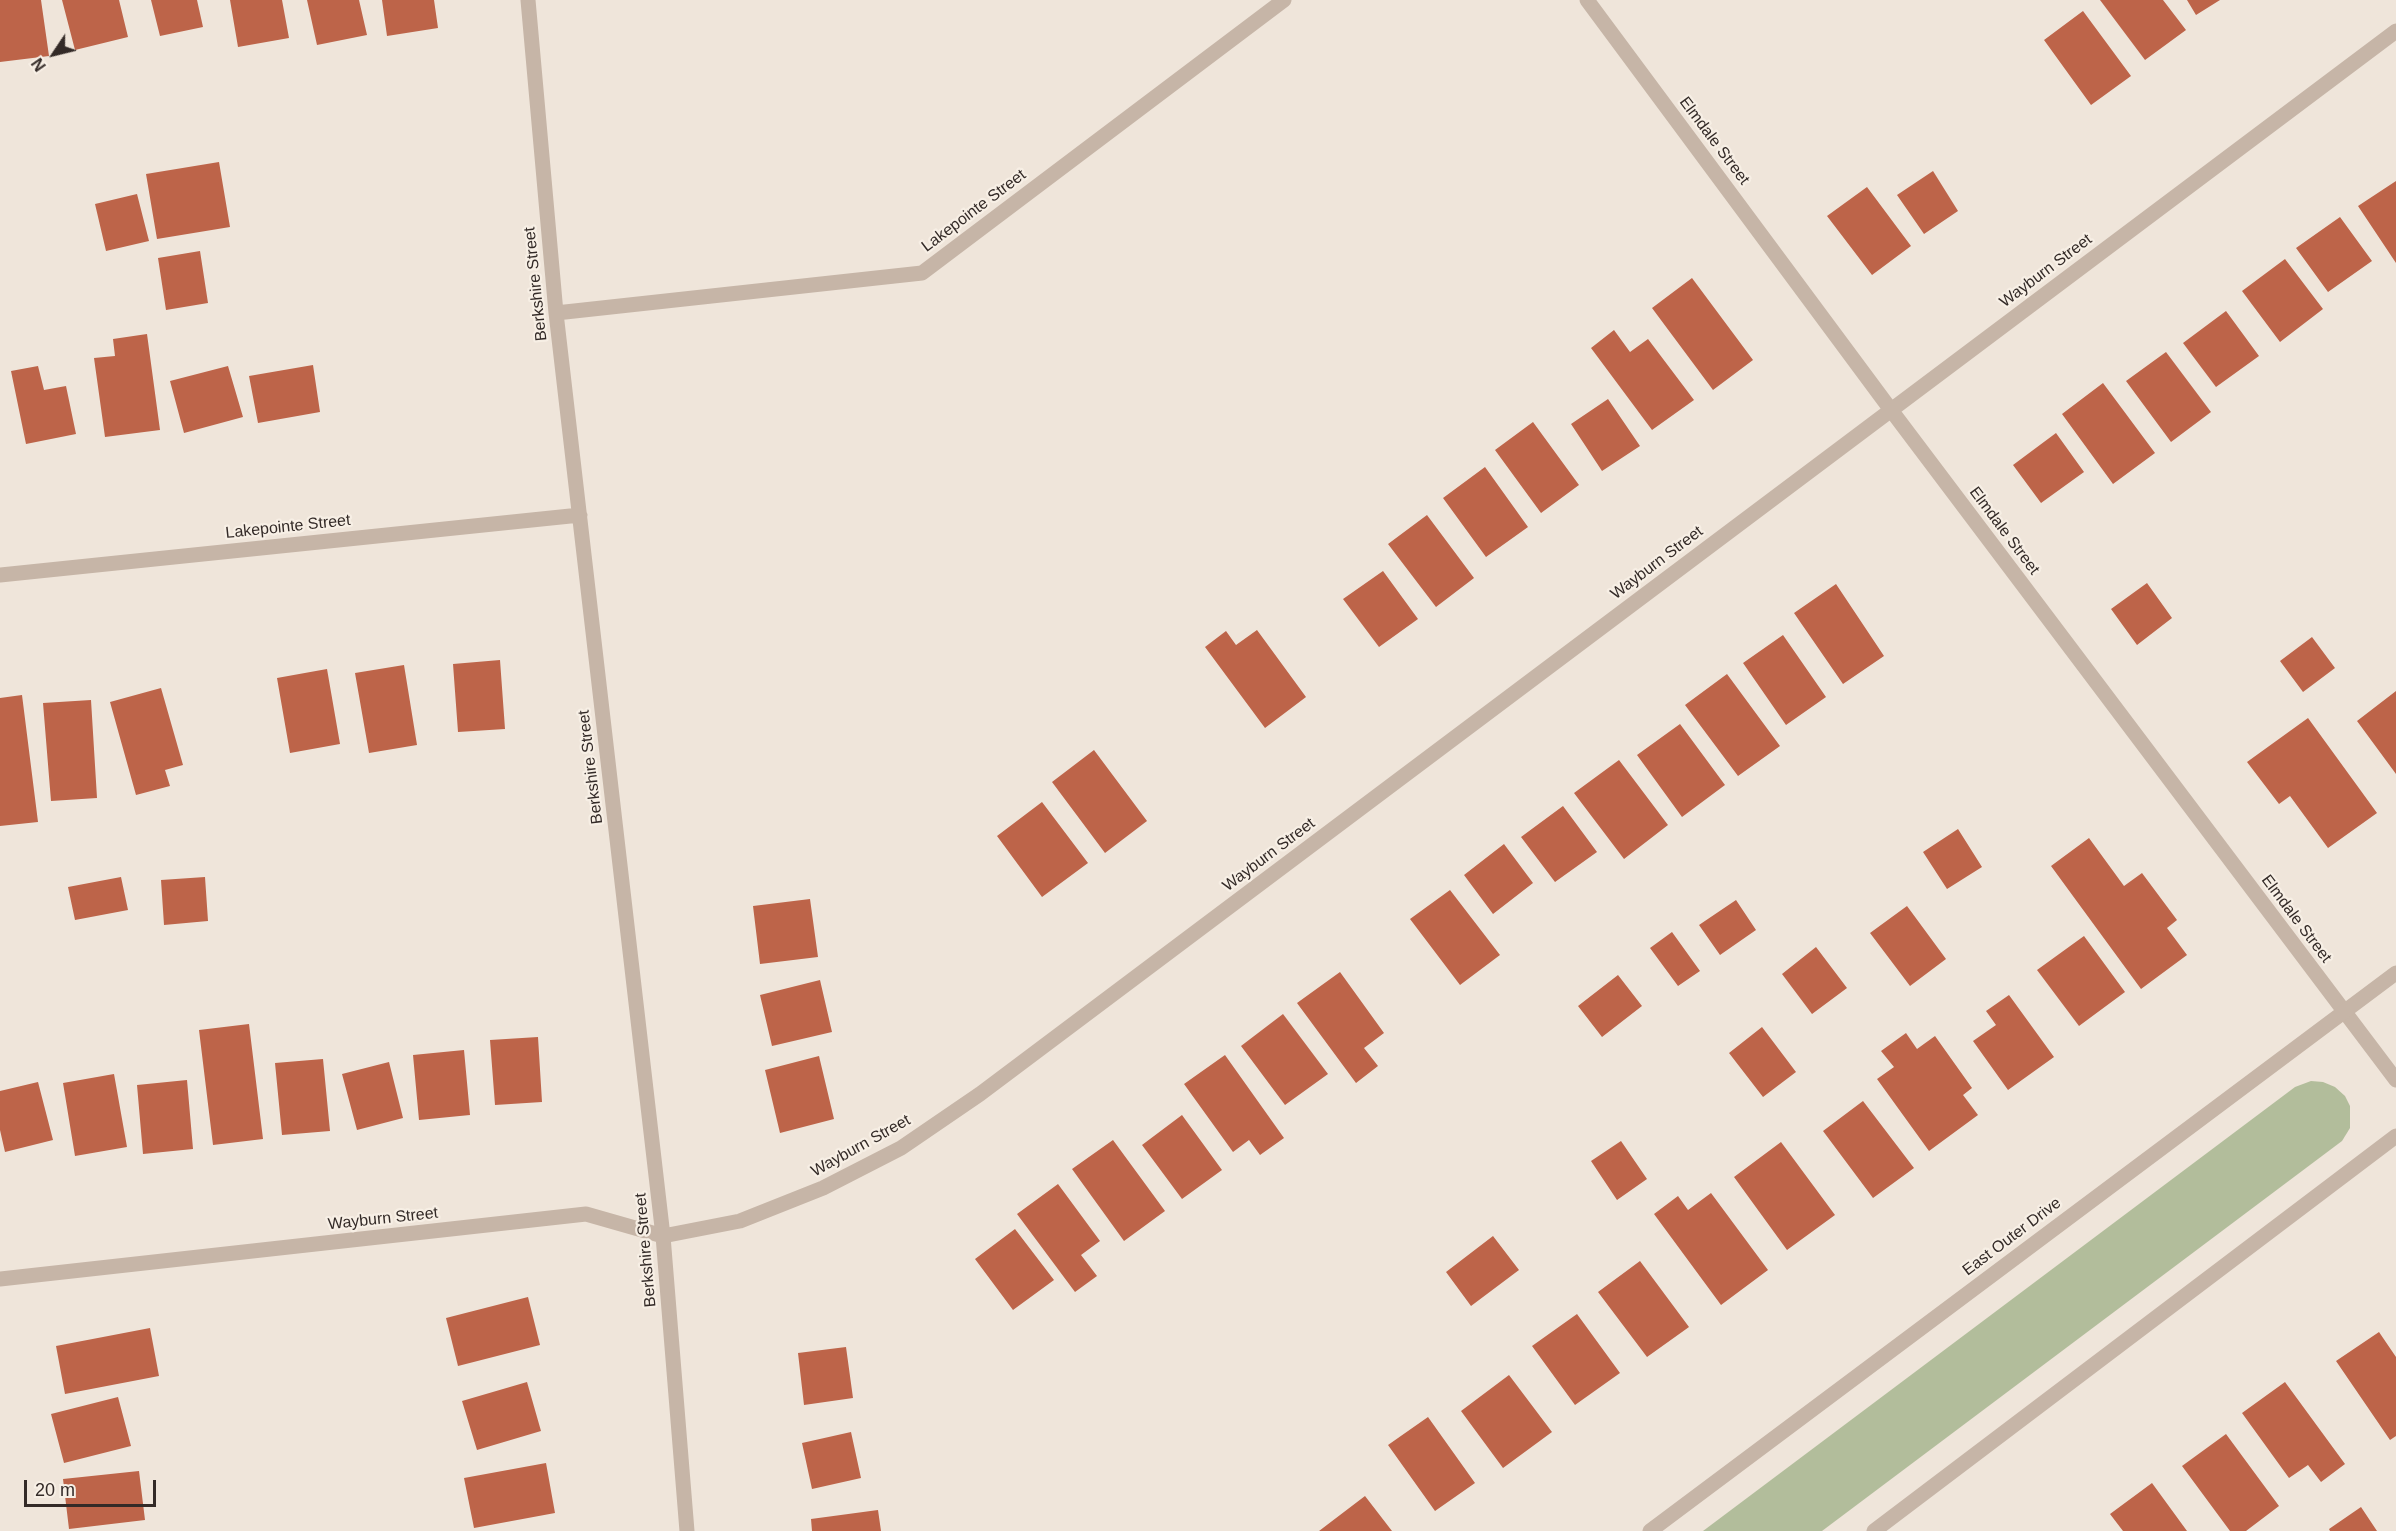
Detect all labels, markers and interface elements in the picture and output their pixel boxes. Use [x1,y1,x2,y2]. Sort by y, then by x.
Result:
north arrow [24,24,84,84]
text: N [29,55,49,74]
street label: Elmdale Street [1675,93,1753,189]
street label: Lakepointe Street [918,166,1030,256]
street label: Berkshire Street [520,226,552,342]
street label: Wayburn Street [1996,230,2096,312]
street label: Elmdale Street [1965,483,2043,579]
street label: Lakepointe Street [225,511,351,543]
street label: Wayburn Street [1607,522,1707,604]
street label: Berkshire Street [574,709,608,825]
street label: Wayburn Street [1219,814,1319,896]
street label: Elmdale Street [2257,871,2335,967]
street label: Wayburn Street [808,1111,914,1181]
street label: Berkshire Street [631,1192,661,1308]
street label: East Outer Drive [1959,1194,2065,1280]
street label: Wayburn Street [327,1204,439,1234]
scale bar [27,1468,159,1506]
text: 20 m [35,1480,75,1500]

